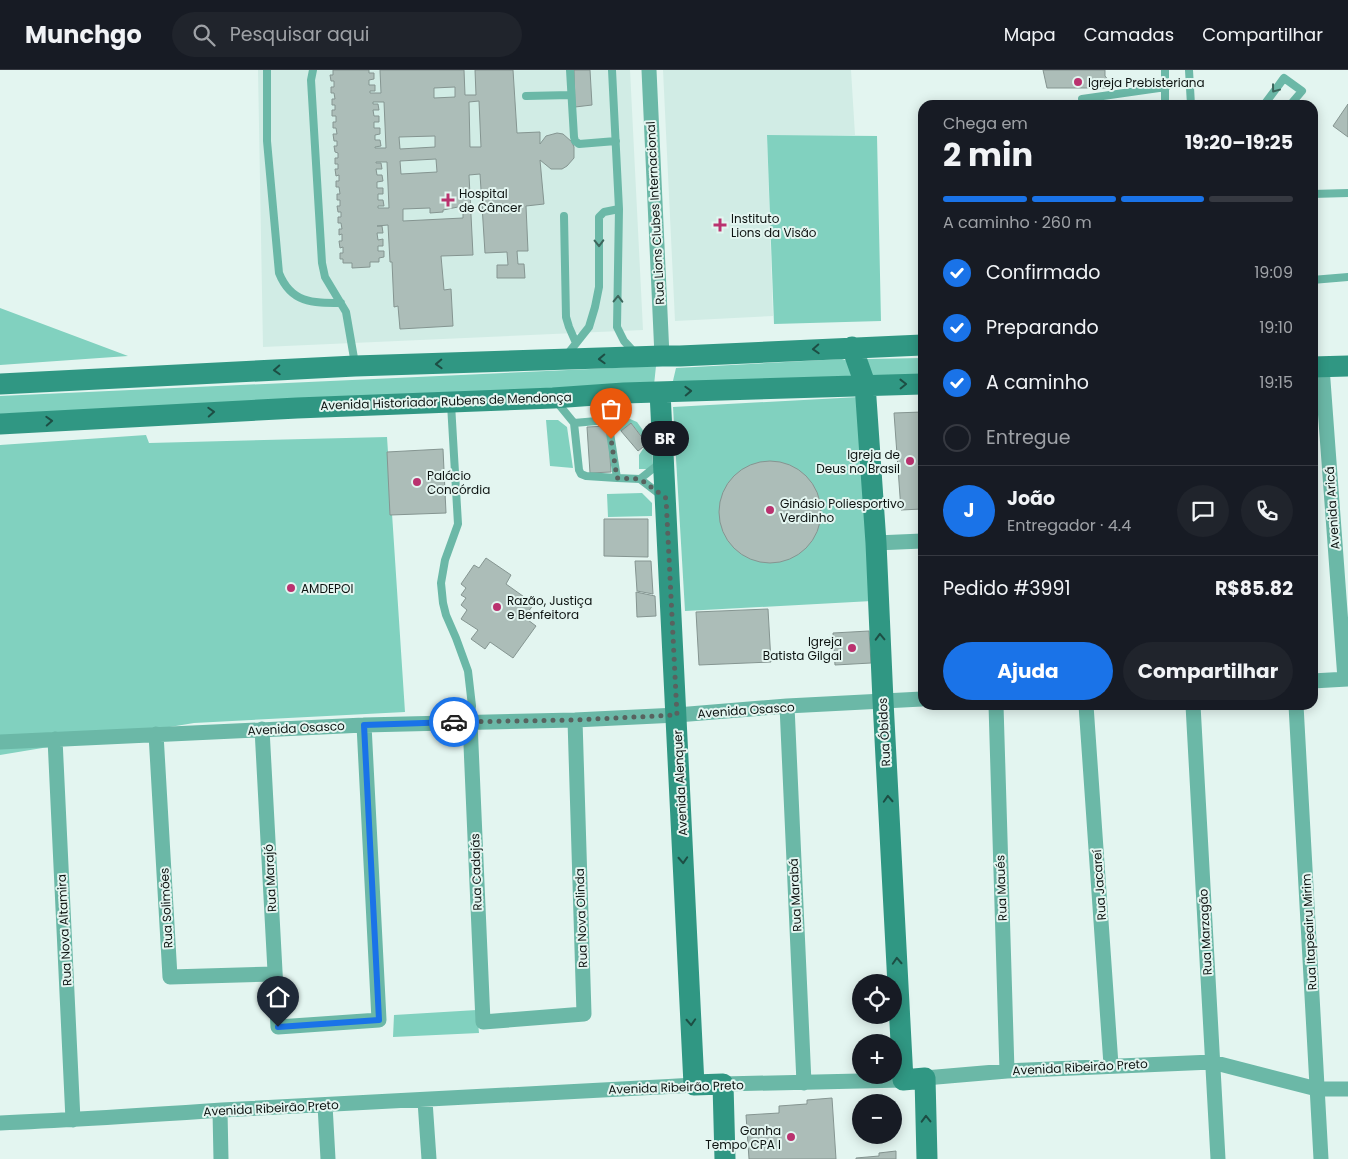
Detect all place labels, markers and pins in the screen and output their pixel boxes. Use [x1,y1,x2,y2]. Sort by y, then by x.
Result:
place label: Igreja Prebisteriana [1088,74,1205,91]
marker: Igreja Prebisteriana [1072,76,1084,88]
place label: Hospital de Câncer [459,185,523,216]
marker: Hospital de Câncer [441,193,455,207]
place label: Instituto Lions da Visão [731,210,817,241]
marker: Instituto Lions da Visão [713,218,727,232]
pin [590,388,632,439]
callout: BR [641,422,688,456]
place label: Igreja de Deus no Brasil [816,446,900,477]
marker: Igreja de Deus no Brasil [904,455,916,467]
place label: Palácio Concórdia [427,467,490,498]
marker: Palácio Concórdia [411,476,423,488]
place label: Ginásio Poliesportivo Verdinho [780,495,905,526]
marker: Ginásio Poliesportivo Verdinho [764,504,776,516]
place label: AMDEPOl [301,580,353,597]
marker: AMDEPOl [285,582,297,594]
place label: Razão, Justiça e Benfeitora [507,592,592,623]
marker: Razão, Justiça e Benfeitora [491,601,503,613]
place label: Igreja Batista Gilgal [763,633,842,664]
marker: Igreja Batista Gilgal [846,642,858,654]
pin [257,976,299,1027]
place label: Ganha Tempo CPA I [705,1122,781,1153]
marker: Ganha Tempo CPA I [785,1131,797,1143]

